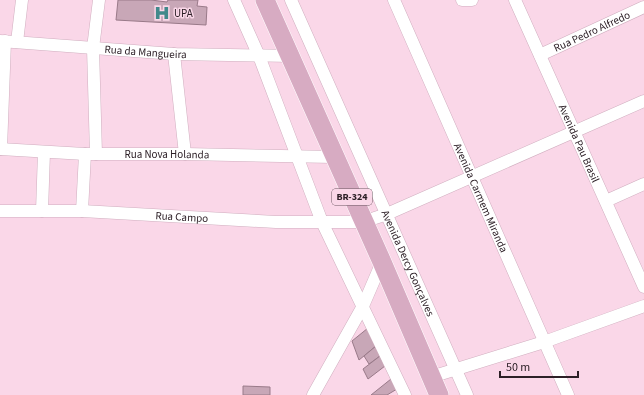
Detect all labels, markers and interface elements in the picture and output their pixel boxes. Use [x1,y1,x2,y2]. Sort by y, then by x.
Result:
hospital icon: UPA [153,4,171,22]
place label: UPA [174,6,193,21]
street label: Rua Pedro Alfredo [551,7,632,55]
street label: Rua da Mangueira [104,41,187,62]
street label: Avenida Pau Brasil [555,102,604,185]
street label: Avenida Carmem Miranda [450,141,512,255]
street label: Rua Nova Holanda [124,147,209,162]
road number: BR-324 [332,189,372,205]
street label: Rua Campo [155,208,209,226]
street label: Avenida Dercy Gonçalves [378,208,439,319]
scale bar [500,353,578,379]
text: 50 m [506,359,530,376]

